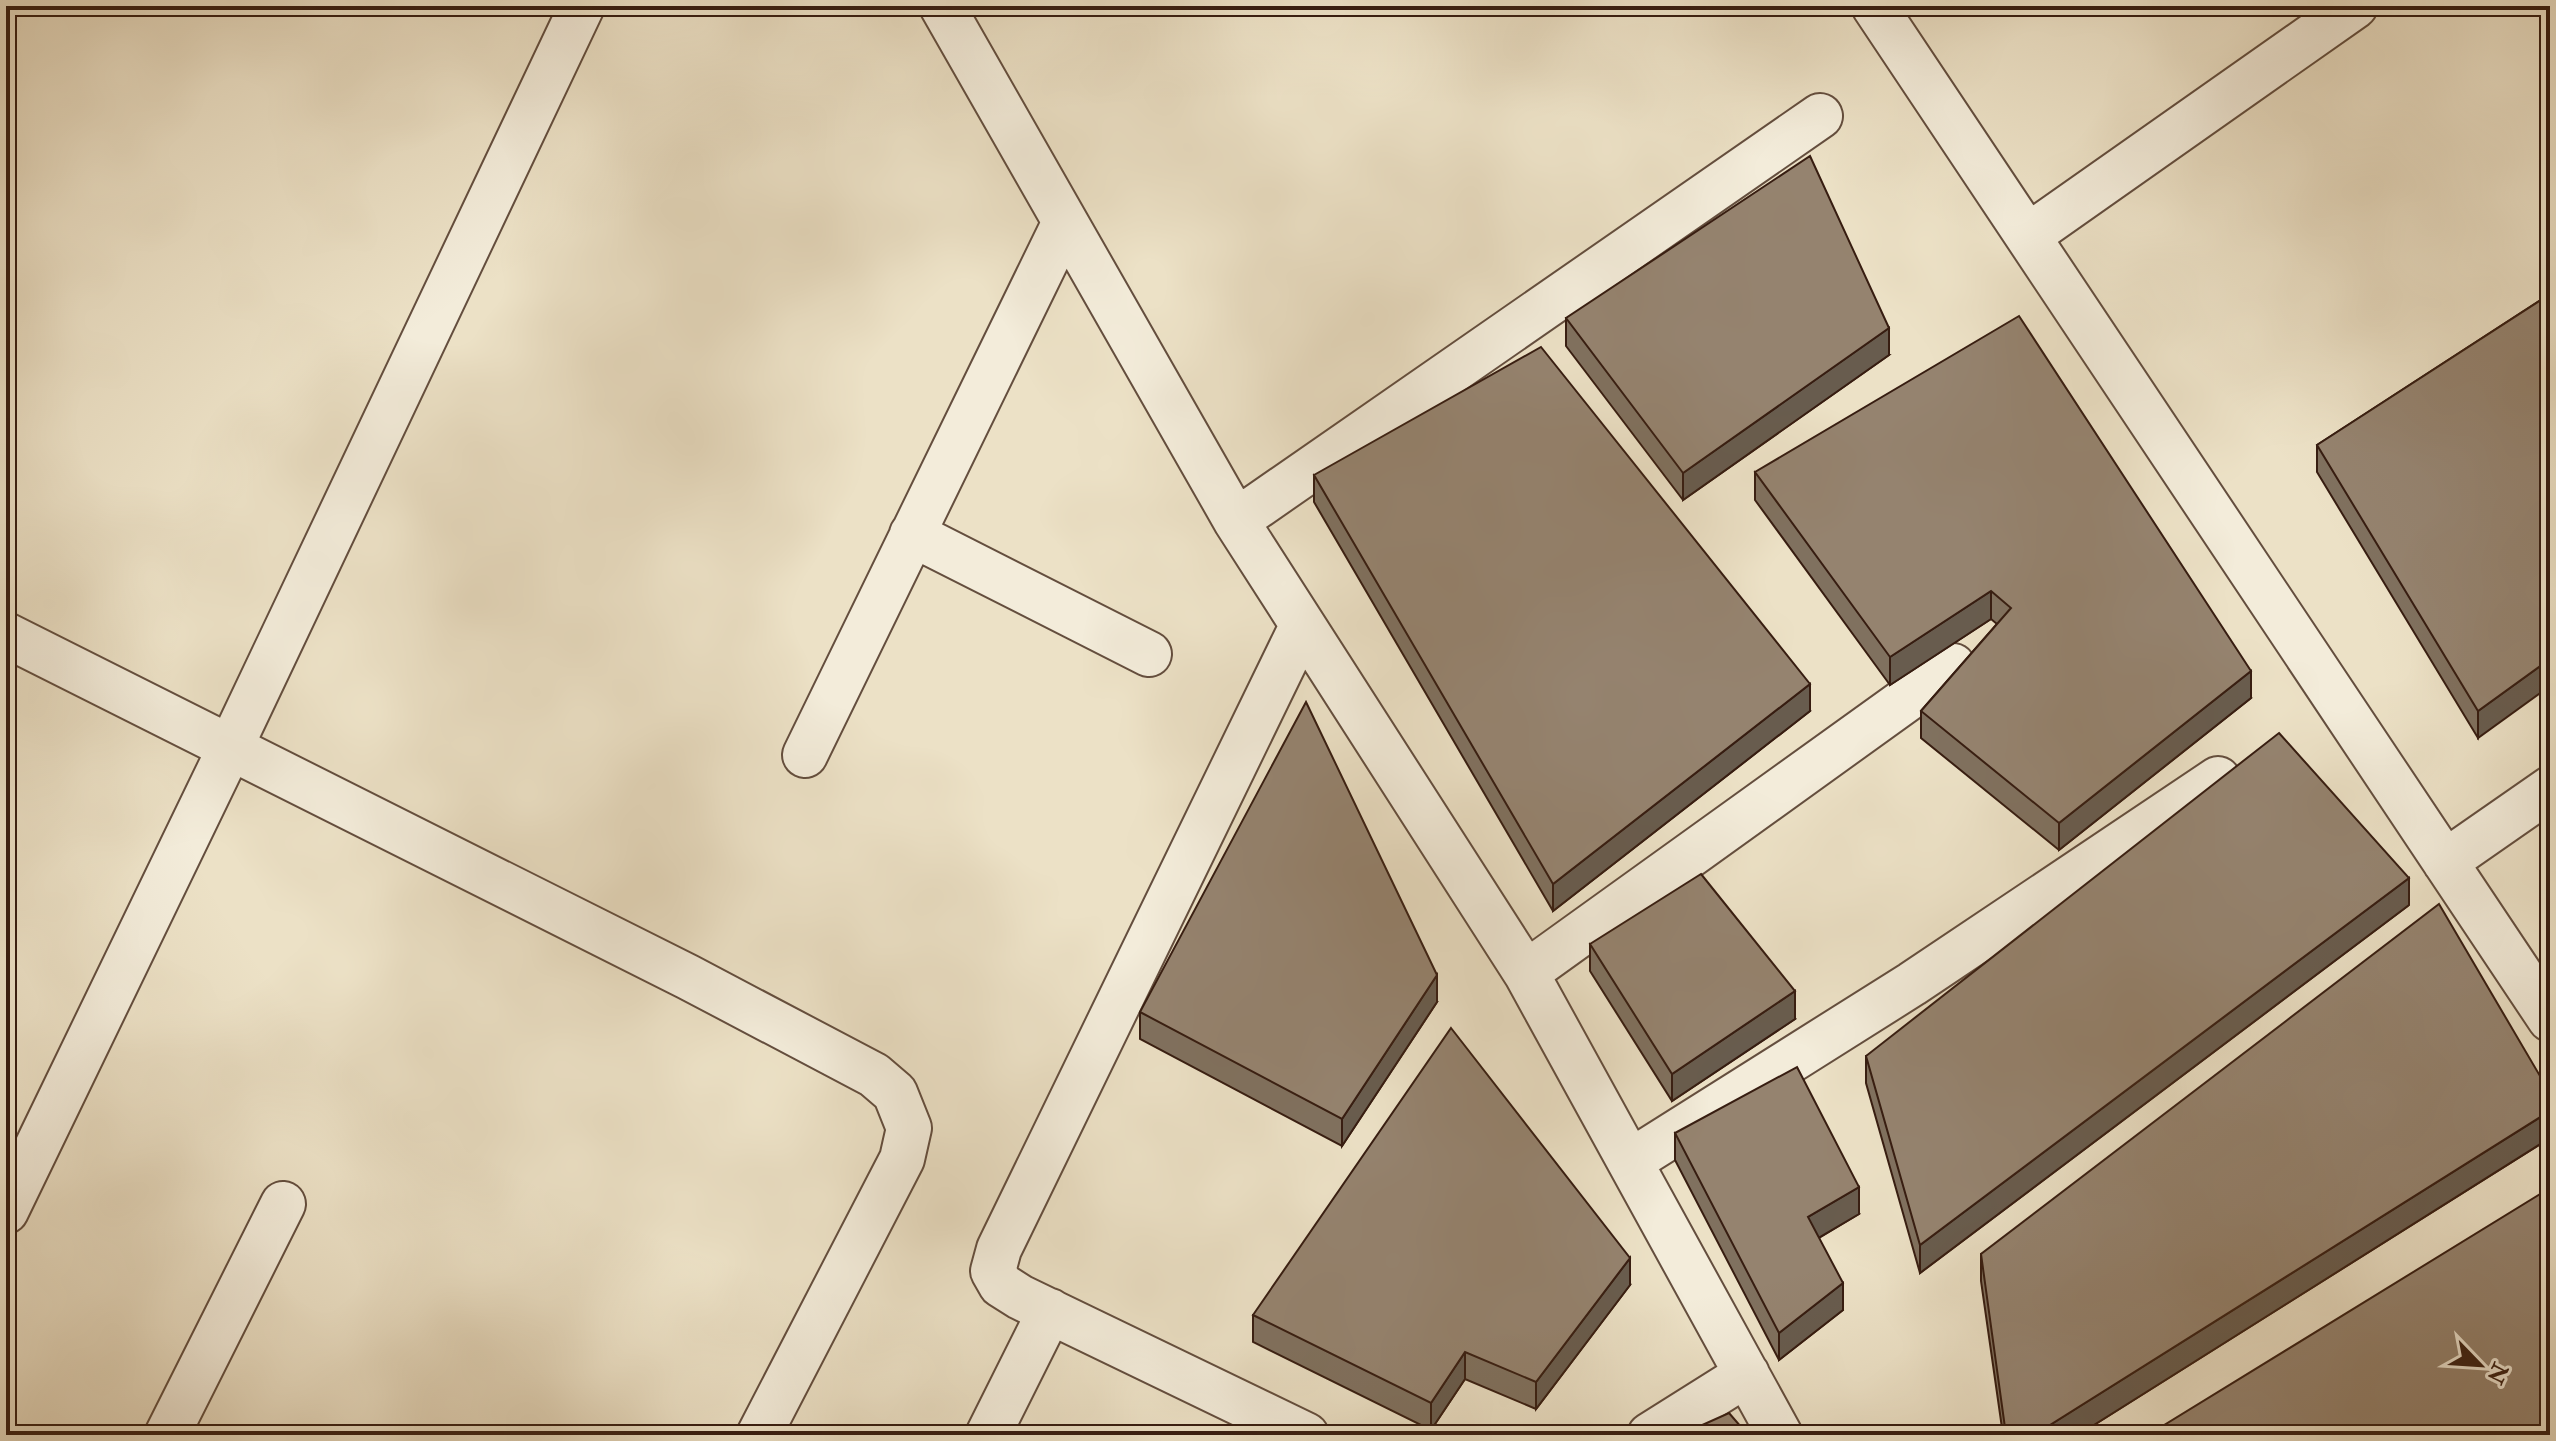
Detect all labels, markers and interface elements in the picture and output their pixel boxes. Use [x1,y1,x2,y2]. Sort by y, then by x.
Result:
north arrow [2440,1325,2520,1405]
text: N [2480,1357,2514,1388]

